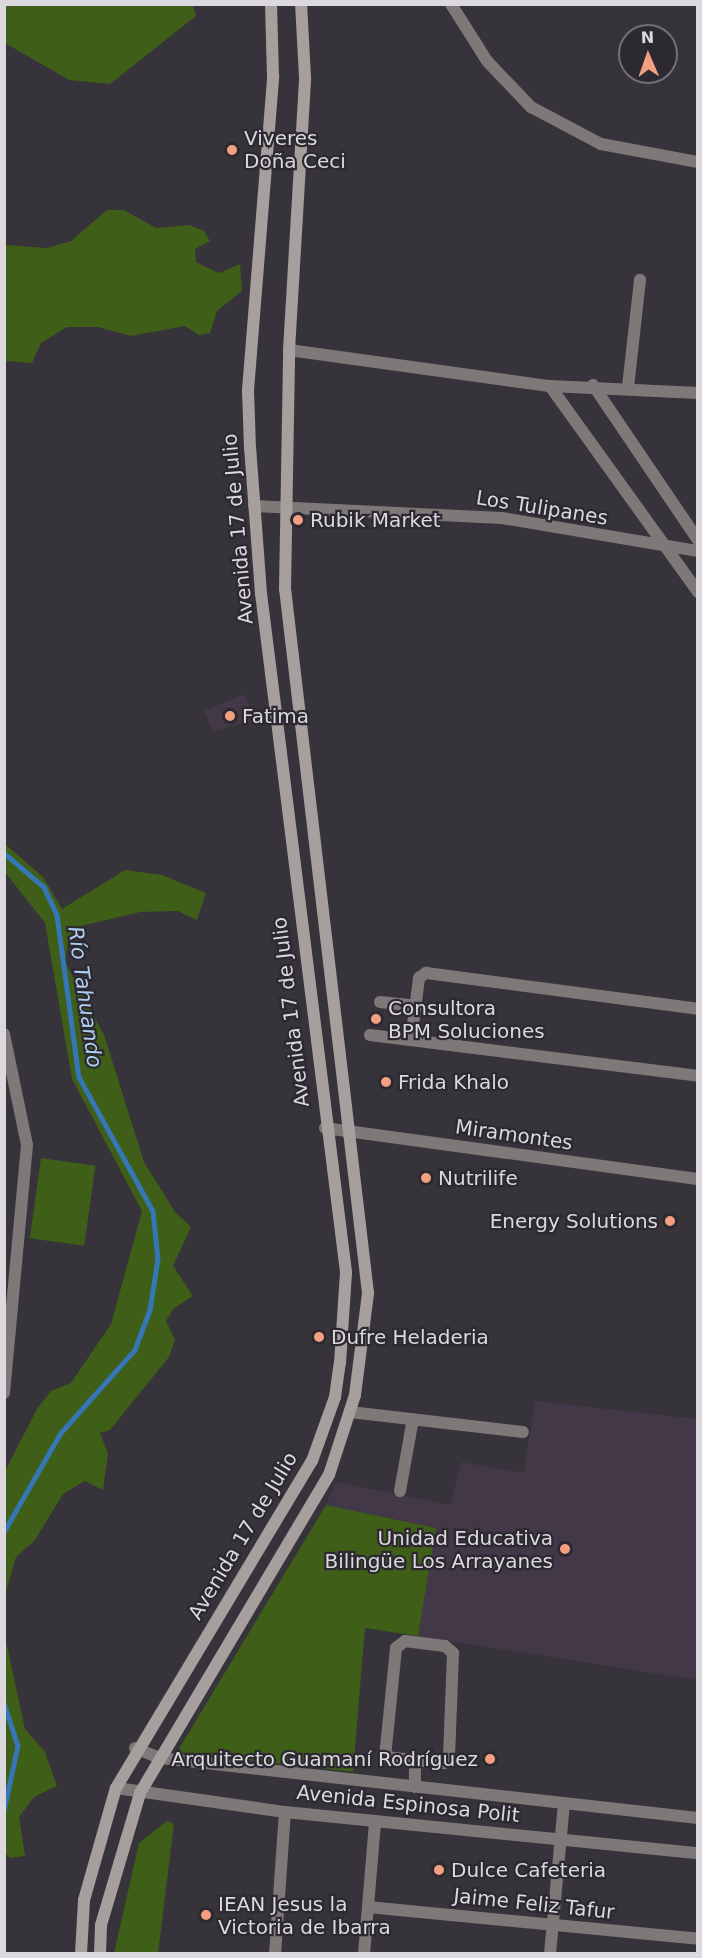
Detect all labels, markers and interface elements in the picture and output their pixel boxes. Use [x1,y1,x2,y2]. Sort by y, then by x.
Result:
north arrow [618,24,678,84]
text: N [640,28,654,47]
place label: Viveres Doña Ceci [244,126,346,173]
marker: Viveres Doña Ceci [225,143,239,157]
street label: Avenida 17 de Julio [218,433,258,625]
street label: Los Tulipanes [474,486,610,530]
place label: Rubik Market [310,508,441,532]
marker: Rubik Market [291,513,305,527]
place label: Fatima [242,704,309,728]
marker: Fatima [223,709,237,723]
street label: Avenida 17 de Julio [267,916,315,1108]
water label: Río Tahuando [63,925,107,1069]
place label: Consultora BPM Soluciones [388,996,545,1043]
marker: Consultora BPM Soluciones [369,1012,383,1026]
place label: Frida Khalo [398,1070,509,1094]
marker: Frida Khalo [379,1075,393,1089]
street label: Miramontes [454,1115,574,1155]
place label: Nutrilife [438,1166,518,1190]
marker: Nutrilife [419,1171,433,1185]
place label: Energy Solutions [490,1209,658,1233]
marker: Energy Solutions [663,1214,677,1228]
place label: Dufre Heladeria [331,1325,489,1349]
marker: Dufre Heladeria [312,1330,326,1344]
street label: Avenida 17 de Julio [183,1448,303,1624]
place label: Unidad Educativa Bilingüe Los Arrayanes [325,1526,553,1573]
marker: Unidad Educativa Bilingüe Los Arrayanes [558,1542,572,1556]
place label: Arquitecto Guamaní Rodríguez [171,1747,478,1771]
marker: Arquitecto Guamaní Rodríguez [483,1752,497,1766]
street label: Avenida Espinosa Polit [295,1780,521,1828]
place label: Dulce Cafeteria [451,1858,606,1882]
marker: Dulce Cafeteria [432,1863,446,1877]
street label: Jaime Feliz Tafur [452,1884,616,1924]
place label: IEAN Jesus la Victoria de Ibarra [218,1892,391,1939]
marker: IEAN Jesus la Victoria de Ibarra [199,1908,213,1922]

